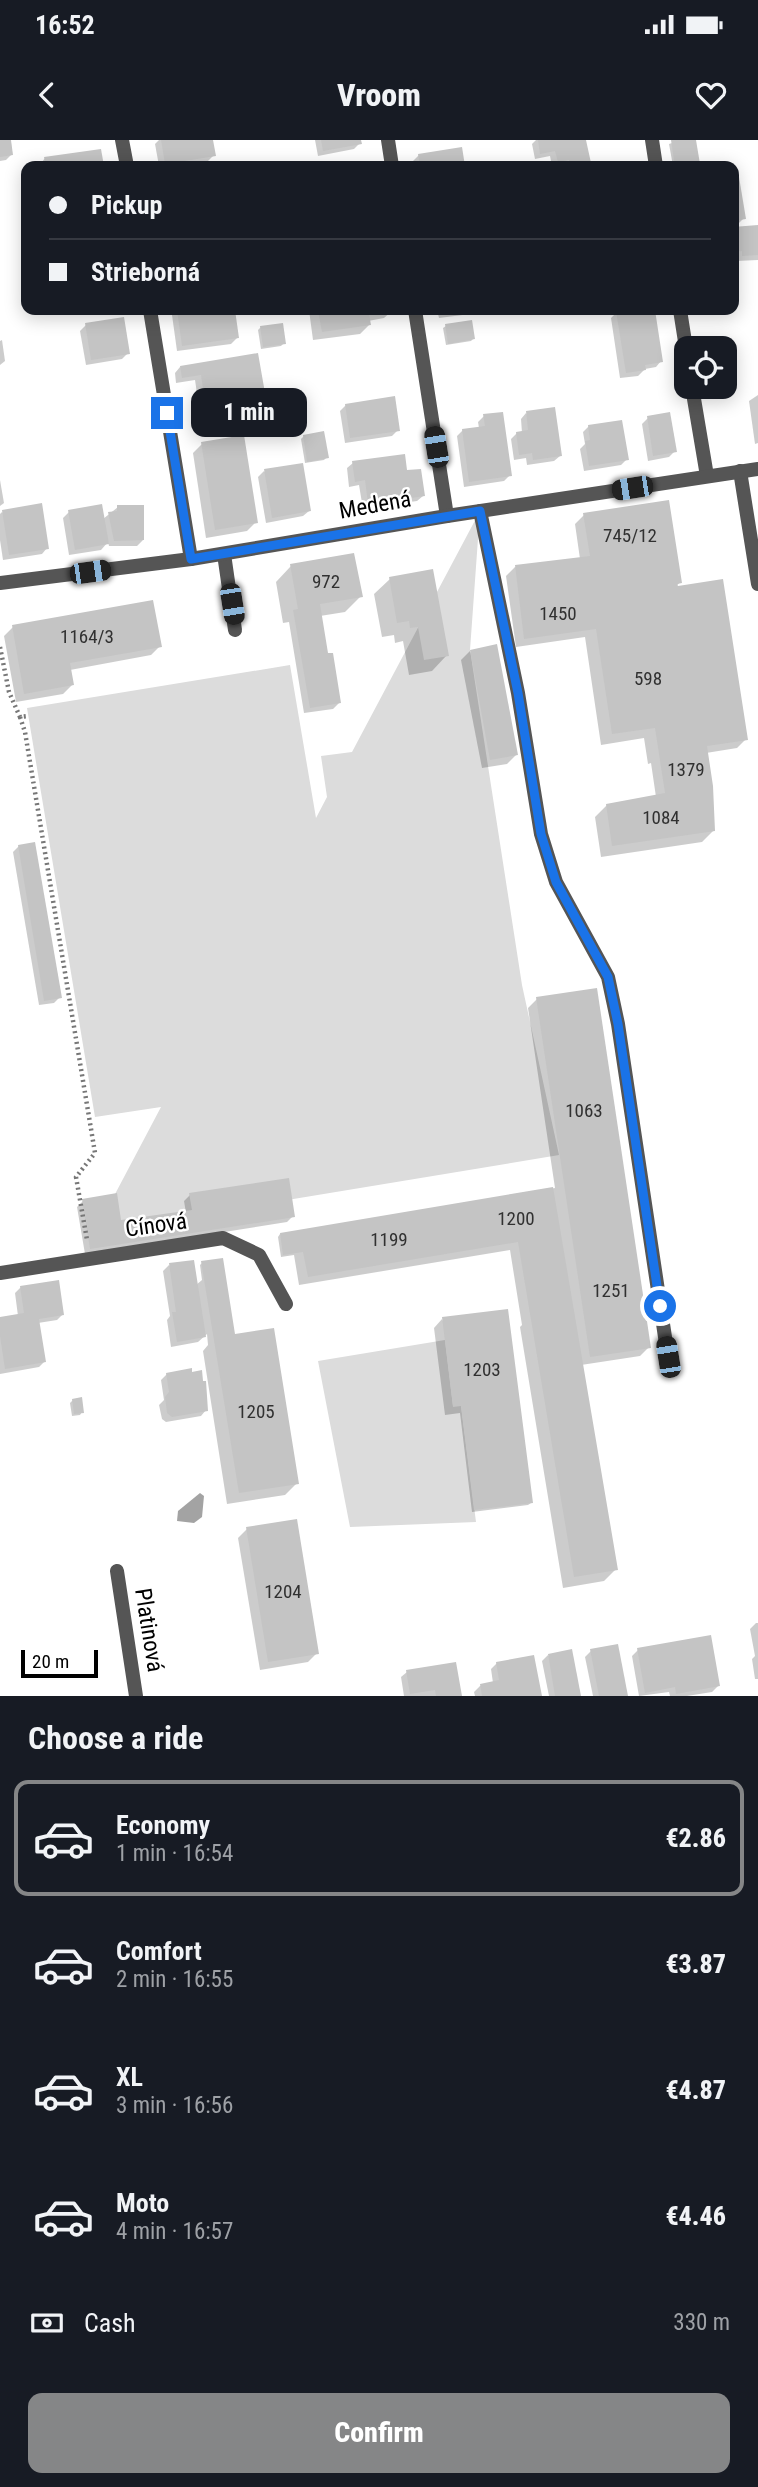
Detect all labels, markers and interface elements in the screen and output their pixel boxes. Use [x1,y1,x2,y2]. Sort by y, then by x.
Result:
text: 16:52 [35,10,95,40]
icon: back [28,76,66,114]
text: Vroom [337,76,421,114]
icon: heart [692,76,730,114]
text: Pickup [91,190,162,220]
text: Strieborná [91,257,200,287]
map controls [674,336,737,399]
button: locate [674,336,737,399]
callout: 1 min [192,388,307,438]
route end [151,397,183,429]
text: 1 min [223,399,275,426]
car [423,425,450,469]
car [610,474,655,502]
street label: Medená [337,485,413,525]
house number: 745/12 [603,524,657,547]
car [68,559,113,585]
house number: 972 [312,570,340,593]
car [219,582,246,626]
house number: 1450 [539,602,577,625]
house number: 1164/3 [60,625,114,648]
house number: 598 [634,667,662,690]
house number: 1379 [667,758,705,781]
house number: 1084 [642,806,680,829]
house number: 1063 [565,1099,603,1122]
street label: Cínová [124,1207,188,1243]
house number: 1200 [497,1207,535,1230]
house number: 1199 [370,1228,408,1251]
house number: 1251 [592,1279,630,1302]
route start [644,1290,676,1322]
car [655,1335,682,1379]
house number: 1203 [463,1358,501,1381]
house number: 1205 [237,1400,275,1423]
house number: 1204 [264,1580,302,1603]
street label: Platinová [129,1586,169,1674]
scale bar [21,1647,98,1679]
text: 20 m [32,1650,69,1673]
text: Choose a ride [28,1719,203,1757]
icon: car [32,1807,95,1870]
text: Economy [116,1810,210,1840]
text: €2.86 [665,1823,726,1853]
text: 1 min · 16:54 [116,1840,233,1867]
icon: car [32,1933,95,1996]
text: Comfort [116,1936,202,1966]
text: €3.87 [665,1949,726,1979]
text: 2 min · 16:55 [116,1966,233,1993]
icon: car [32,2059,95,2122]
text: XL [116,2062,143,2092]
text: €4.87 [665,2075,726,2105]
text: 3 min · 16:56 [116,2092,233,2119]
icon: car [32,2185,95,2248]
text: Moto [116,2188,169,2218]
text: €4.46 [665,2201,726,2231]
text: 4 min · 16:57 [116,2218,233,2245]
icon: cash [28,2304,66,2342]
text: Cash [84,2308,136,2338]
text: 330 m [673,2309,730,2336]
button: Confirm [28,2393,730,2473]

